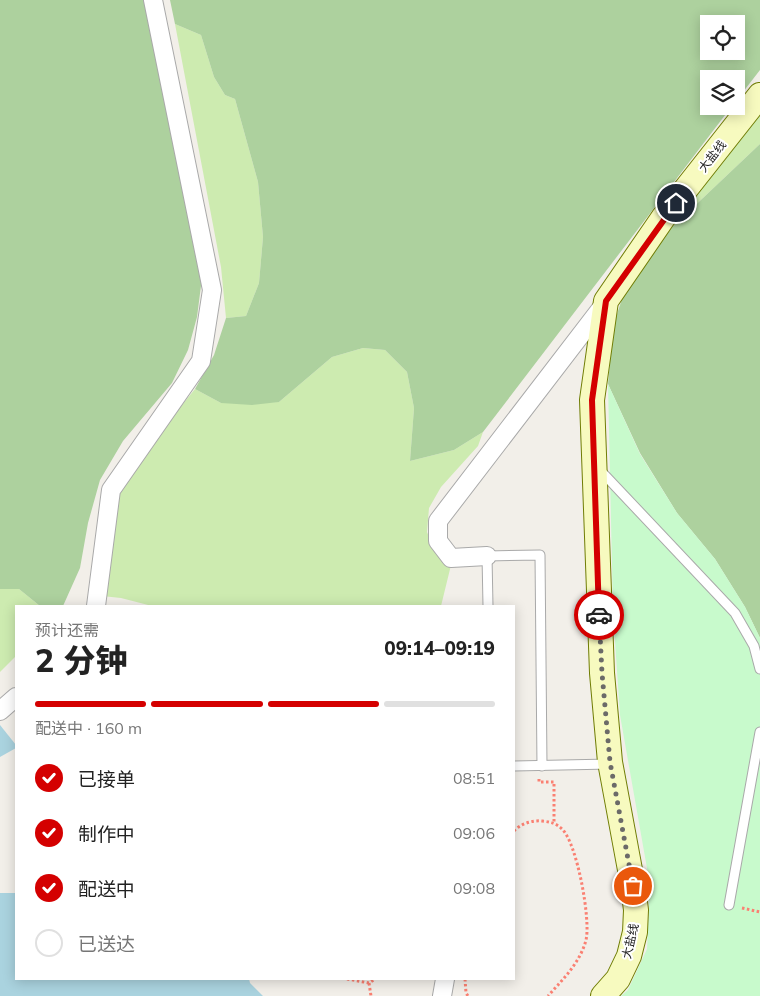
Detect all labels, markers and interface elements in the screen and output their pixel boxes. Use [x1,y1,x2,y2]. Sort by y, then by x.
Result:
map controls [700,15,745,115]
button: locate [700,15,745,60]
button: layers [700,70,745,115]
street label: 大盐线 [695,137,729,175]
pin [655,182,697,224]
icon: home [662,189,690,217]
courier [574,590,624,640]
icon: car [585,601,613,629]
text: 预计还需 [35,620,99,640]
text: 09:14–09:19 [384,636,495,660]
text: 2 分钟 [35,640,127,680]
text: 配送中 · 160 m [35,718,142,738]
icon: check [35,764,63,792]
text: 已接单 [78,767,135,791]
text: 08:51 [453,768,495,788]
icon: check [35,819,63,847]
text: 制作中 [78,822,135,846]
text: 09:06 [453,823,495,843]
pin [612,865,654,907]
icon: bag [619,872,647,900]
icon: check [35,874,63,902]
text: 配送中 [78,877,135,901]
text: 09:08 [453,878,495,898]
street label: 大盐线 [619,922,641,960]
text: 已送达 [78,932,135,956]

